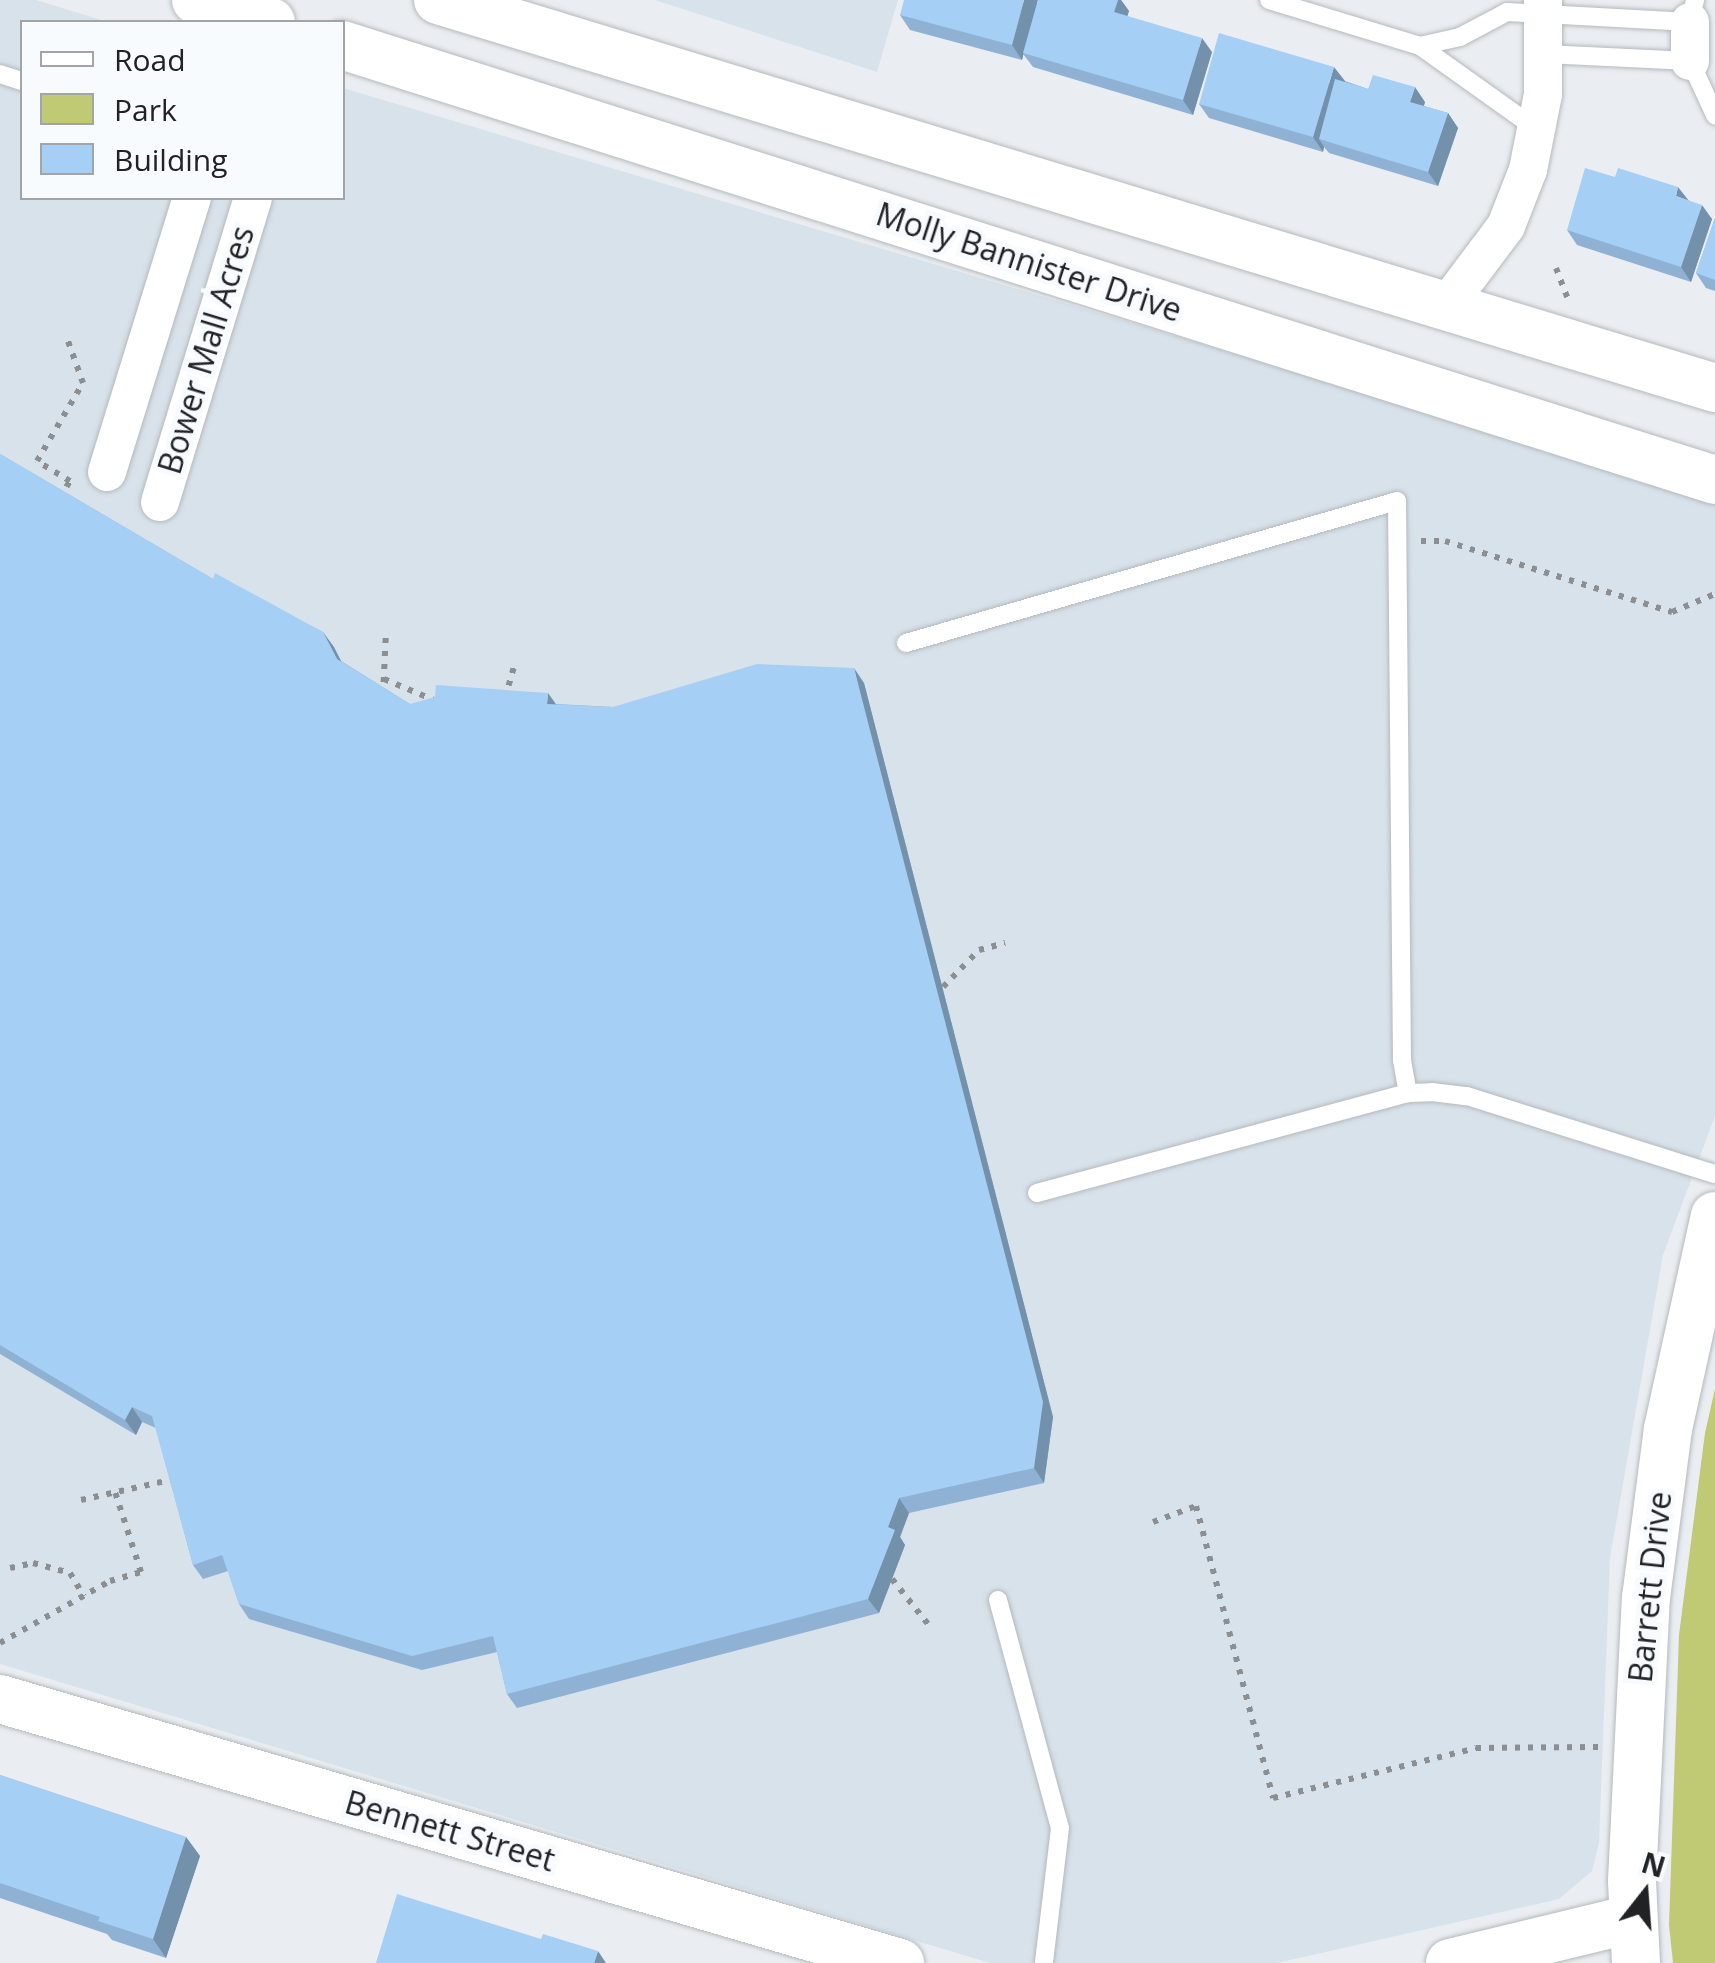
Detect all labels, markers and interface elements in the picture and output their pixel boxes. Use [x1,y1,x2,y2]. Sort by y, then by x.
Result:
legend [20,20,345,200]
text: Road [114,39,186,80]
text: Park [114,89,177,130]
text: Building [114,139,228,180]
street label: Molly Bannister Drive [872,195,1186,329]
street label: Bower Mall Acres [150,222,262,478]
street label: Barrett Drive [1621,1490,1679,1684]
street label: Bennett Street [341,1783,559,1879]
north arrow [1595,1843,1695,1943]
text: N [1637,1843,1670,1886]

